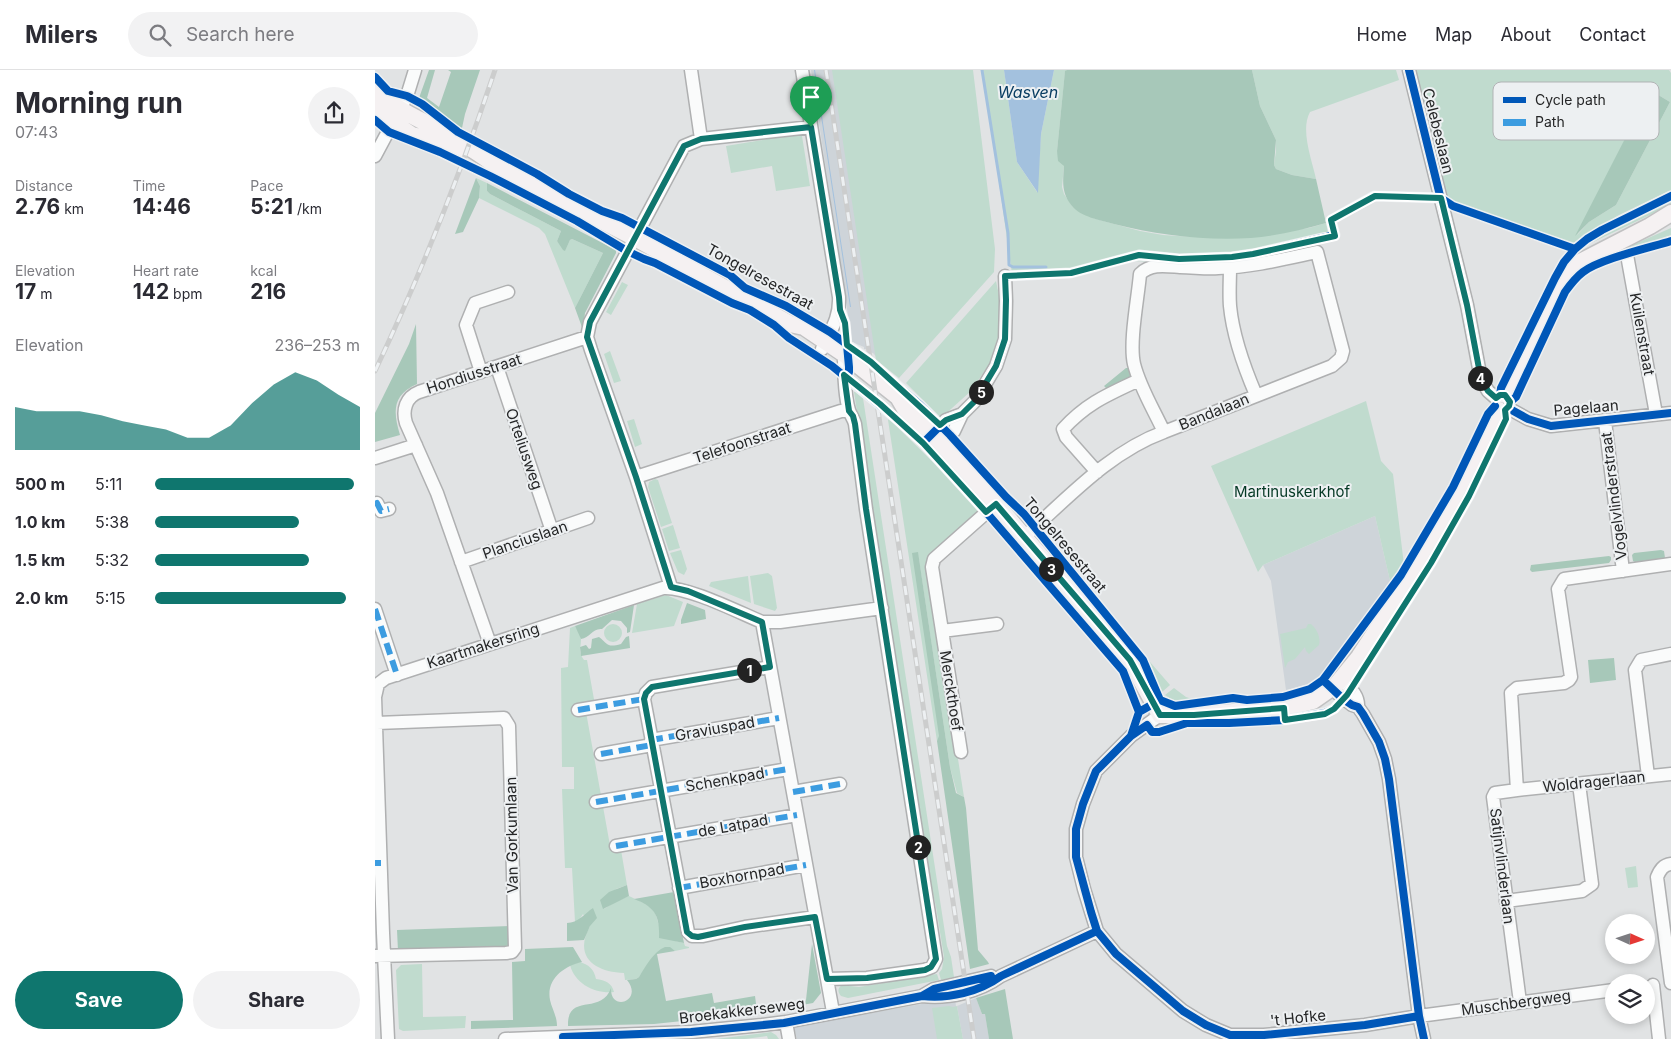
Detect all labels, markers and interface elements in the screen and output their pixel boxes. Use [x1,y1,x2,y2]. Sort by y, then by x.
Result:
search box [128,12,478,57]
text: Milers [25,20,98,49]
icon: search [146,21,174,49]
text: Search here [186,23,295,46]
text: Home [1357,24,1407,45]
text: Map [1435,24,1472,45]
text: About [1500,24,1551,45]
text: Contact [1579,24,1646,45]
pin [790,76,832,127]
water label: Wasven [998,82,1058,102]
legend [1493,82,1659,140]
icon: arrive [797,83,825,111]
text: Morning run [15,86,183,120]
street label: Celebeslaan [1419,86,1458,176]
button: share [308,87,360,139]
text: Cycle path [1535,91,1606,108]
text: Path [1535,113,1565,130]
text: 07:43 [15,122,58,142]
text: Distance [15,177,73,194]
text: Time [133,177,166,194]
text: Pace [250,177,283,194]
text: 2.76 [15,194,60,219]
text: 14:46 [133,194,191,219]
text: 5:21 [250,194,293,219]
text: km [60,200,84,217]
text: /km [293,200,322,217]
street label: Tongelresestraat [704,239,817,314]
text: Elevation [15,262,75,279]
text: Heart rate [133,262,199,279]
text: kcal [250,262,277,279]
text: 17 [15,279,36,304]
text: 142 [133,279,169,304]
text: 216 [250,279,286,304]
text: m [36,285,52,302]
text: bpm [169,285,203,302]
street label: Kuilenstraat [1626,291,1659,377]
text: Elevation [15,335,84,355]
text: 236–253 m [275,335,360,355]
street label: Hondiusstraat [424,349,524,398]
pin: 4 [1467,366,1493,390]
text: 4 [1476,370,1485,387]
pin: 5 [969,380,993,404]
text: 5 [977,384,986,401]
street label: Bandalaan [1176,389,1252,434]
street label: Pagelaan [1553,395,1619,420]
street label: Orteliusweg [502,406,547,492]
street label: Telefoonstraat [690,418,793,467]
street label: Vogelvlinderstraat [1596,431,1631,561]
text: 500 m [15,474,65,494]
text: 5:11 [95,474,122,494]
park label: Martinuskerkhof [1234,482,1351,501]
street label: Tongelresestraat [1020,493,1111,596]
text: 1.0 km [15,512,65,532]
text: 5:38 [95,512,129,532]
street label: Planciuslaan [480,516,570,563]
text: 1.5 km [15,550,65,570]
text: 5:32 [95,550,129,570]
pin: 3 [1039,556,1063,582]
text: 3 [1047,561,1056,578]
text: 2.0 km [15,588,68,608]
text: 5:15 [95,588,126,608]
street label: Kaartmakersring [424,618,541,673]
street label: Merckthoef [936,649,967,733]
pin: 1 [737,658,761,682]
text: 1 [746,662,753,679]
street label: Graviuspad [673,712,756,745]
street label: Schenkpad [684,763,766,796]
street label: Woldragerlaan [1542,767,1646,796]
street label: Van Gorkumlaan [501,776,522,894]
street label: Satijnvlinderlaan [1486,807,1519,925]
street label: de Latpad [696,810,769,841]
pin: 2 [905,834,931,860]
text: 2 [914,839,923,856]
street label: Boxhornpad [698,859,786,892]
north arrow [1605,914,1655,964]
map controls [1605,914,1655,1024]
button: Save [15,971,183,1029]
button: Share [193,971,360,1029]
button: layers [1605,974,1655,1024]
street label: Muschbergweg [1460,985,1572,1020]
street label: Broekakkerseweg [678,993,806,1028]
street label: 't Hofke [1269,1005,1327,1030]

